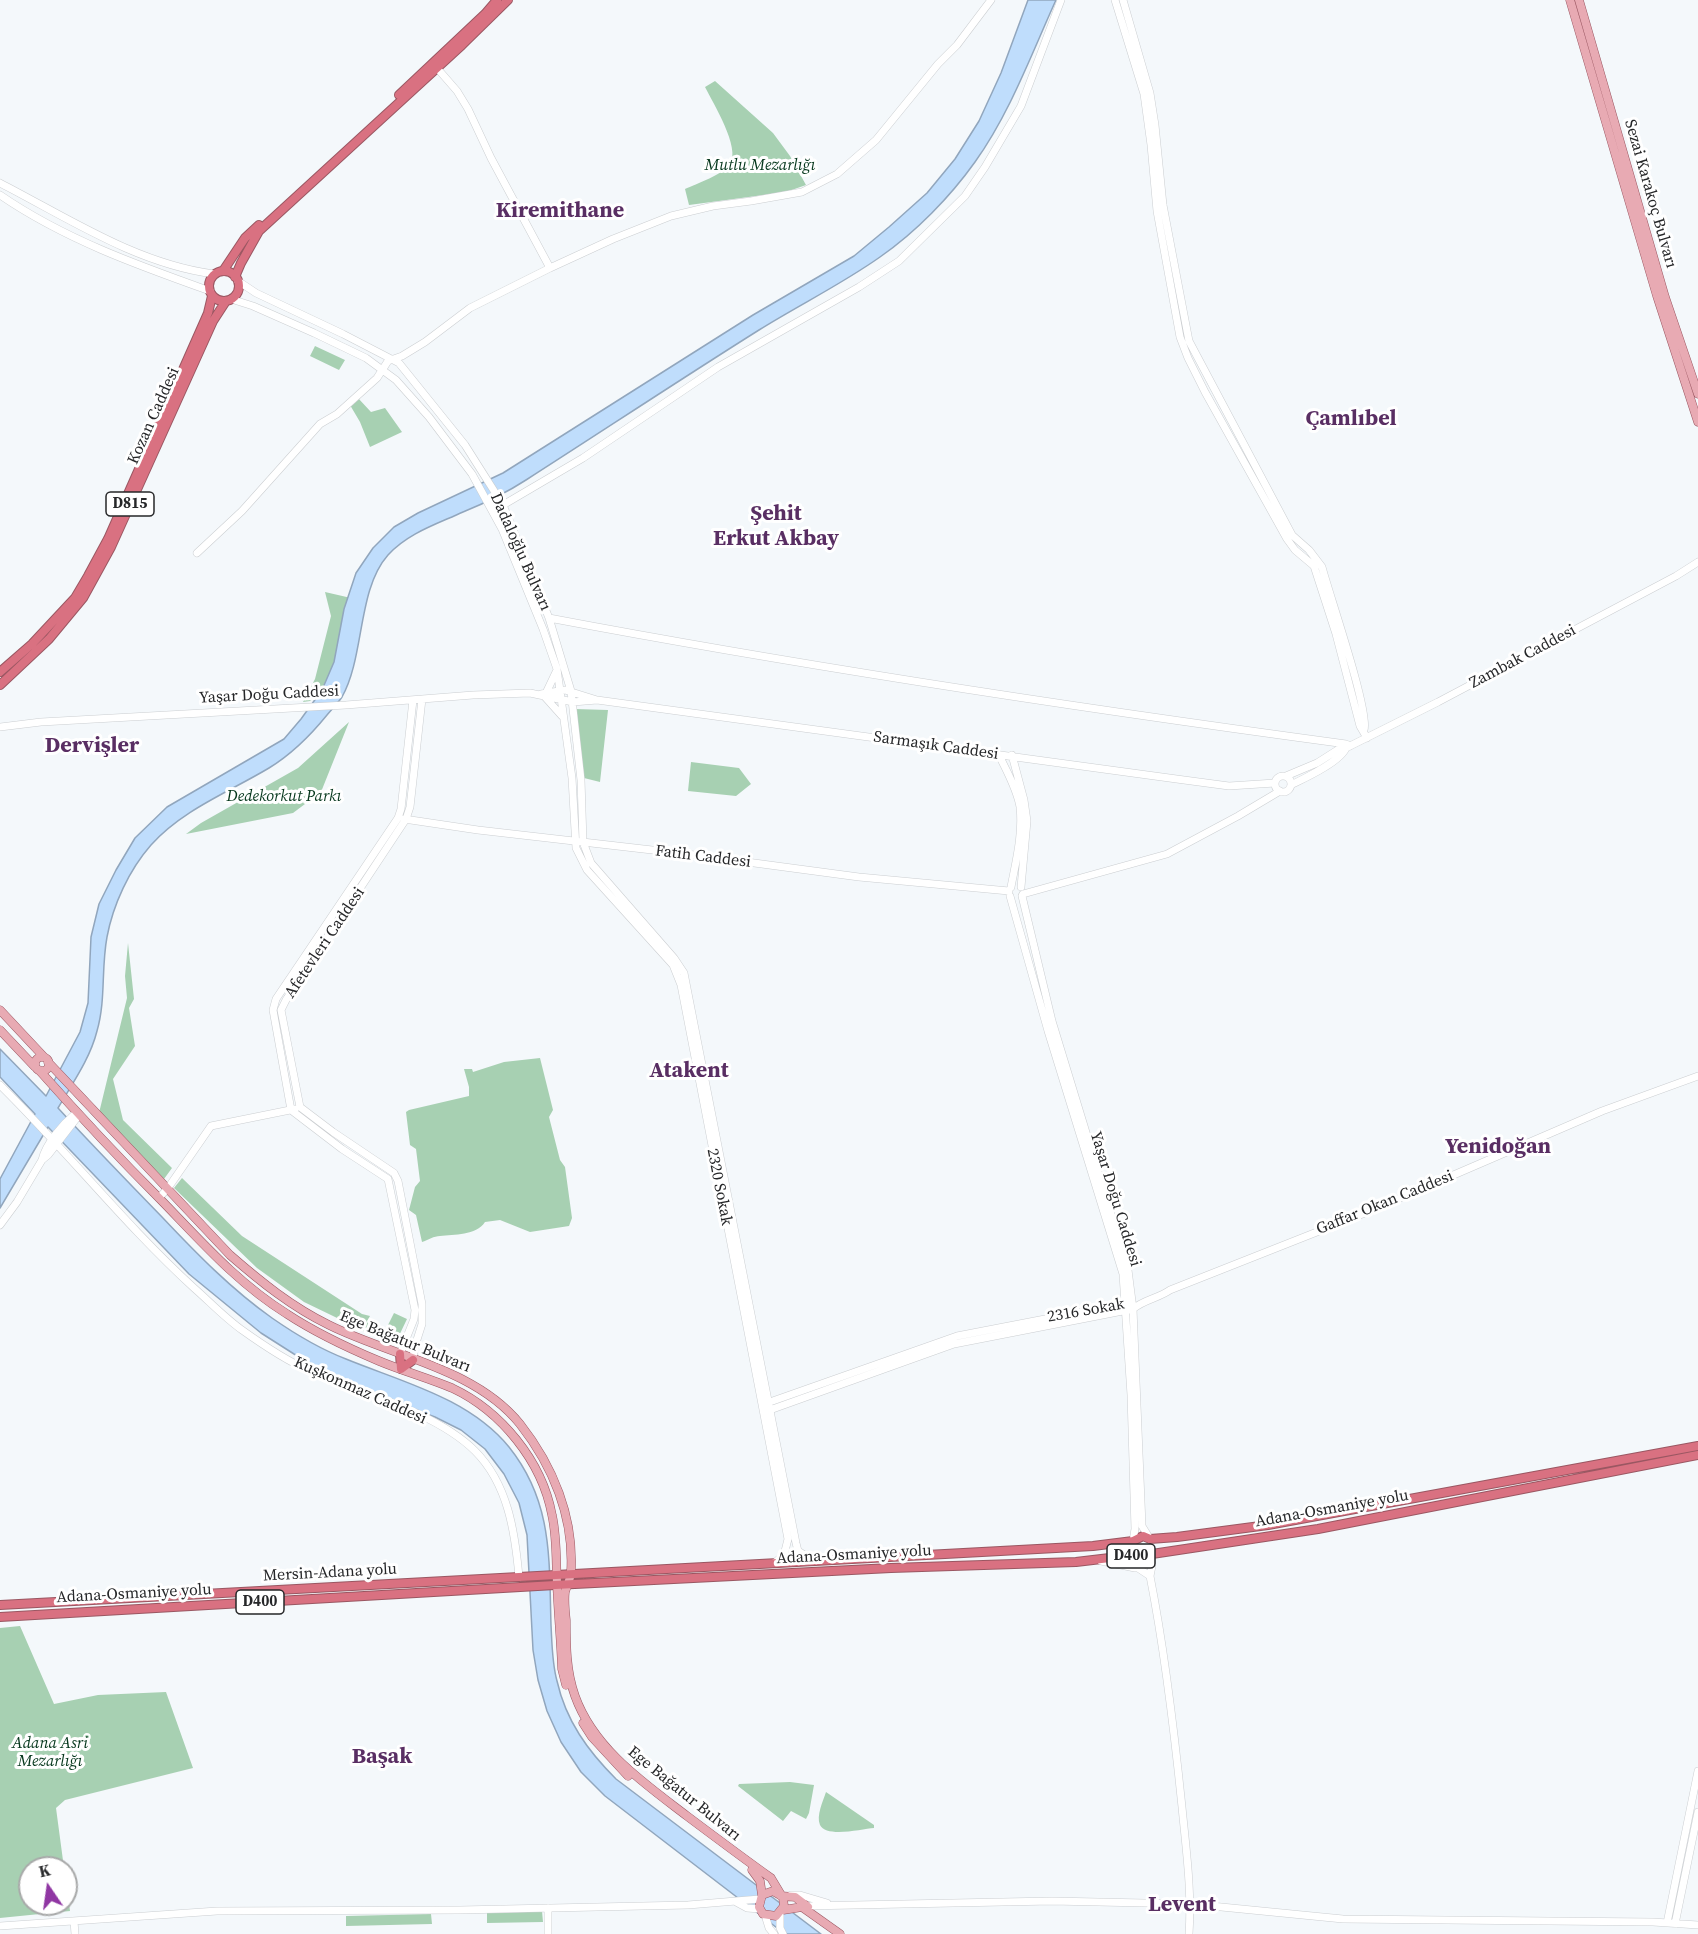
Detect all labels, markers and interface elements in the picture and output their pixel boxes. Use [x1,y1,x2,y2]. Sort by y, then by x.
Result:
street label: Sezai Karakoç Bulvarı [1620,118,1680,270]
park label: Mutlu Mezarlığı [705,156,815,176]
district label: Kiremithane [496,198,624,224]
street label: Kozan Caddesi [124,365,184,467]
district label: Çamlıbel [1305,406,1397,432]
street label: Dadaloğlu Bulvarı [485,490,555,614]
road number: D815 [106,492,154,516]
district label: Şehit Erkut Akbay [713,501,839,552]
street label: Zambak Caddesi [1467,621,1579,693]
street label: Yaşar Doğu Caddesi [198,682,340,708]
street label: Sarmaşık Caddesi [872,728,1000,764]
district label: Dervişler [45,733,139,759]
park label: Dedekorkut Parkı [227,787,341,807]
street label: Fatih Caddesi [654,842,752,872]
street label: Afetevleri Caddesi [281,884,369,1002]
district label: Atakent [649,1058,729,1084]
street label: Yaşar Doğu Caddesi [1085,1129,1145,1269]
district label: Yenidoğan [1445,1134,1551,1160]
street label: 2320 Sokak [702,1147,736,1227]
street label: Gaffar Okan Caddesi [1314,1167,1456,1239]
street label: 2316 Sokak [1046,1295,1126,1327]
street label: Ege Bağatur Bulvarı [337,1307,473,1377]
street label: Kuşkonmaz Caddesi [291,1353,429,1429]
street label: Adana-Osmaniye yolu [1254,1486,1410,1532]
street label: Adana-Osmaniye yolu [776,1541,932,1569]
road number: D400 [1107,1544,1155,1568]
street label: Mersin-Adana yolu [263,1560,397,1586]
street label: Adana-Osmaniye yolu [56,1580,212,1608]
road number: D400 [236,1590,284,1614]
park label: Adana Asri Mezarlığı [12,1734,88,1772]
street label: Ege Bağatur Bulvarı [624,1743,744,1845]
district label: Başak [352,1744,412,1770]
north arrow [18,1856,78,1916]
text: K [36,1858,52,1882]
district label: Levent [1148,1892,1216,1918]

